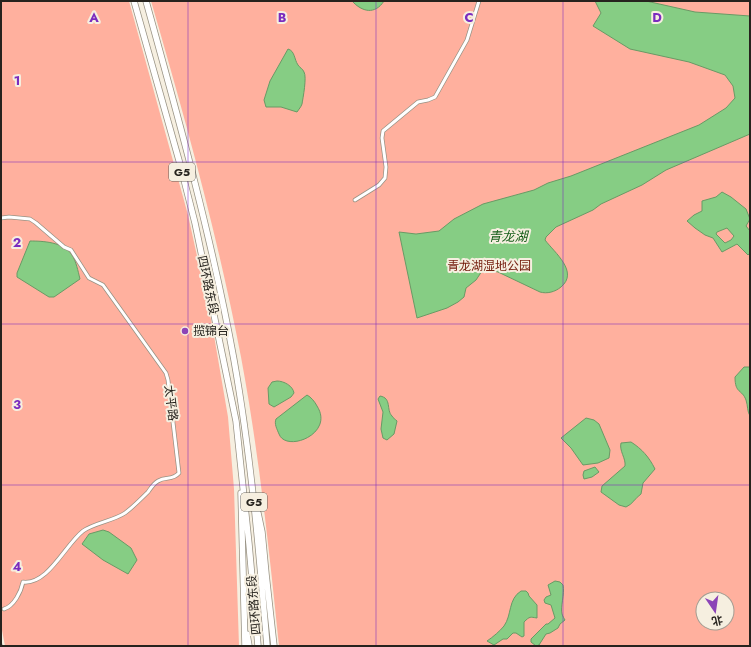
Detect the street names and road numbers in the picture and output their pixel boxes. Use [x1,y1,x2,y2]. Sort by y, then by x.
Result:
road number: G5 [169,163,195,181]
street label: 四环路东段 [193,254,223,316]
street label: 太平路 [160,384,182,422]
road number: G5 [241,493,267,511]
street label: 四环路东段 [242,574,266,636]

